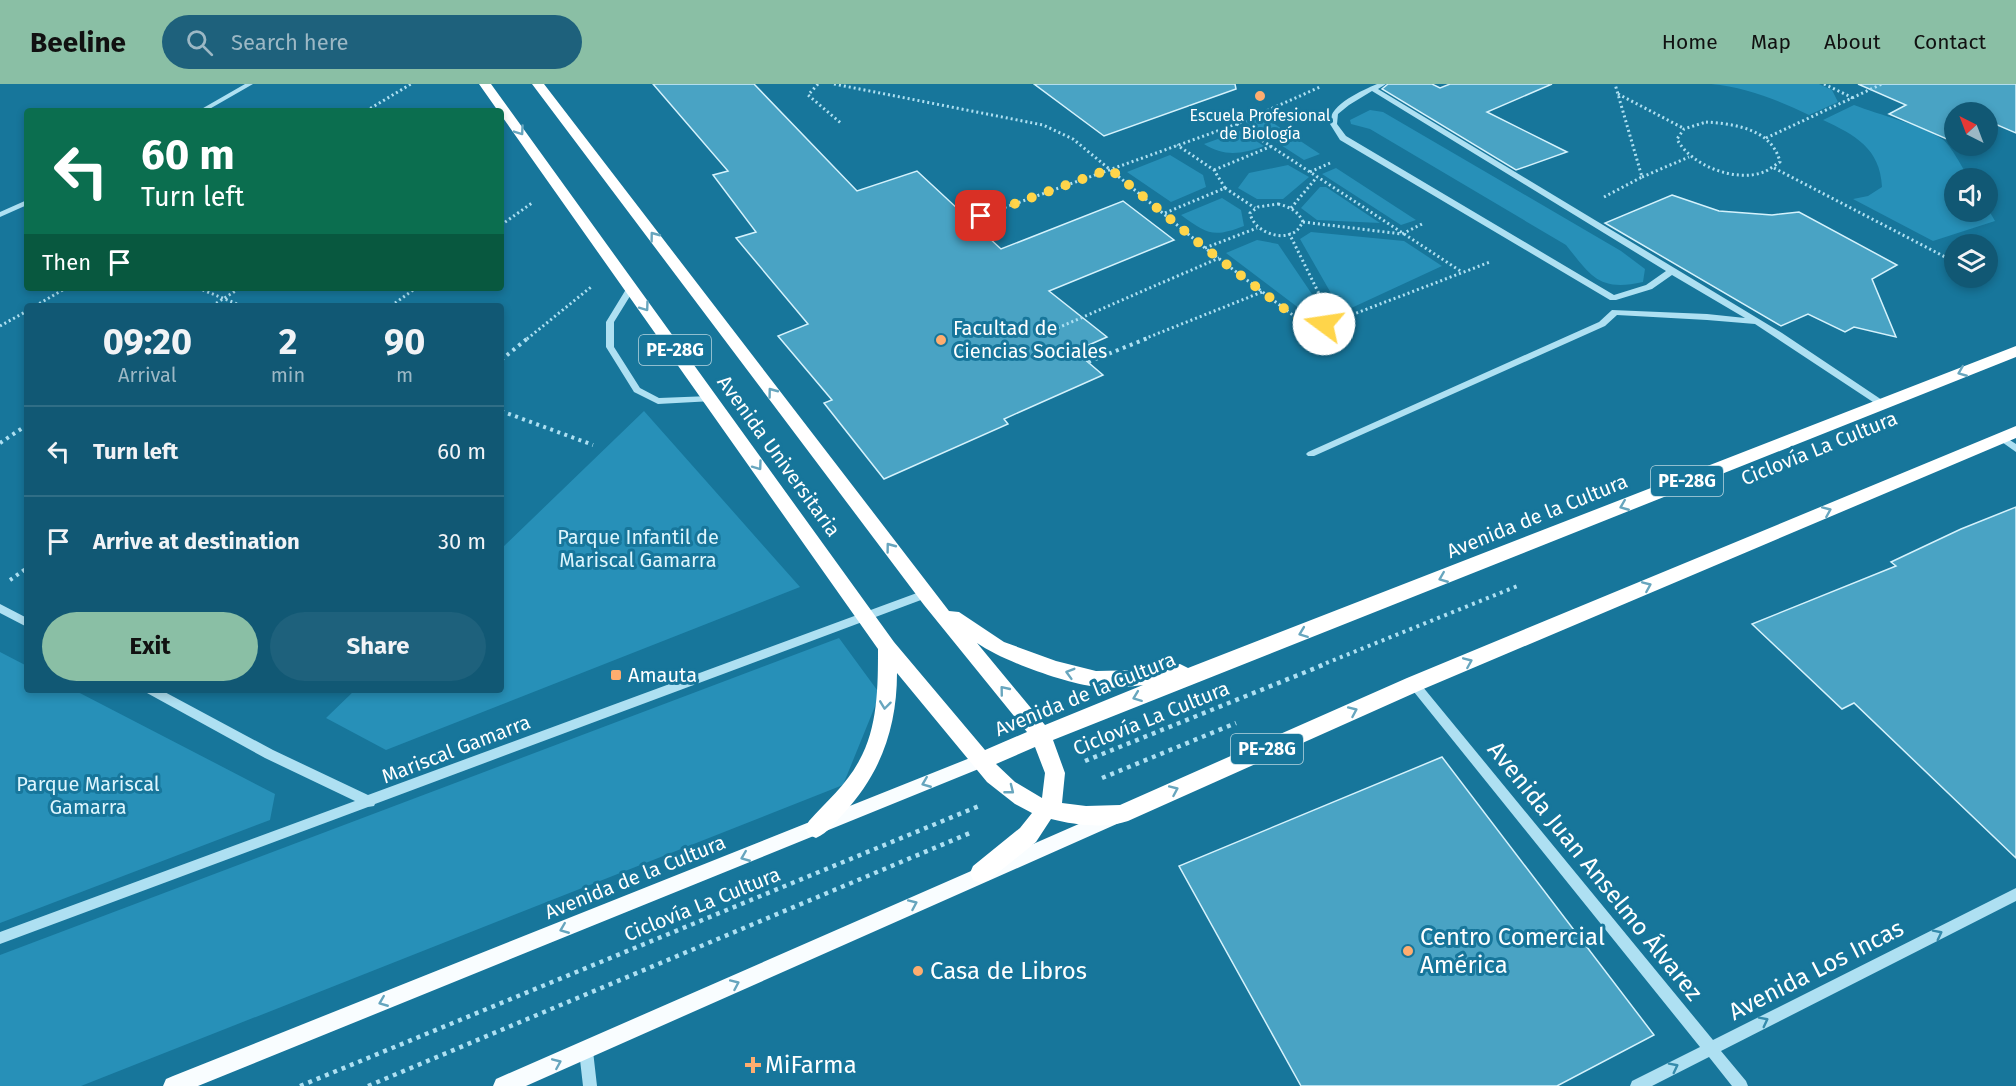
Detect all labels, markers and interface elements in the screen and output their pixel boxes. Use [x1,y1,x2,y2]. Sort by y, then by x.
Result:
search box [162,15,582,69]
text: Beeline [30,26,126,59]
icon: search [183,26,216,59]
text: Search here [231,29,349,56]
text: Home [1662,29,1718,55]
text: Map [1751,29,1791,55]
text: About [1824,29,1881,55]
text: Contact [1914,29,1986,55]
marker: Escuela Profesional de Biología [1253,89,1267,103]
north arrow [1944,102,1998,156]
map controls [1944,102,1998,288]
place label: Escuela Profesional de Biología [1190,106,1331,143]
one-way arrow [513,124,524,135]
text: 60 m [141,130,235,180]
icon: left [42,132,120,210]
button: sound [1944,168,1998,222]
text: Turn left [141,181,244,213]
pin [955,190,1006,241]
icon: arrive [964,199,997,232]
one-way arrow [650,232,661,243]
button: layers [1944,234,1998,288]
icon: arrive [103,246,136,279]
text: Then [42,249,91,276]
position arrow [1292,292,1356,356]
one-way arrow [638,301,649,312]
place label: Facultad de Ciencias Sociales [953,316,1107,363]
text: 09:20 [103,320,192,364]
text: 2 [279,320,297,364]
text: 90 [384,320,425,364]
marker: Facultad de Ciencias Sociales [934,333,948,347]
road number: PE-28G [639,335,711,365]
text: Arrival [118,363,177,387]
text: min [271,363,305,387]
text: m [396,363,413,387]
one-way arrow [1957,365,1968,377]
street label: Avenida Universitaria [712,371,846,541]
one-way arrow [768,387,779,398]
street label: Ciclovía La Cultura [1737,406,1901,490]
icon: left [42,435,75,468]
text: Turn left [93,438,178,465]
text: 60 m [437,438,486,465]
one-way arrow [751,459,762,470]
road number: PE-28G [1651,466,1723,496]
street label: Avenida de la Cultura [1443,469,1631,563]
one-way arrow [1619,499,1630,511]
one-way arrow [1821,506,1832,518]
icon: arrive [42,525,75,558]
park label: Parque Infantil de Mariscal Gamarra [557,525,719,572]
text: Arrive at destination [93,528,300,555]
text: 30 m [438,528,486,555]
one-way arrow [886,543,897,554]
one-way arrow [1438,571,1449,583]
one-way arrow [1641,581,1652,593]
button: Exit [42,612,258,681]
button: Share [270,612,486,681]
one-way arrow [1298,625,1309,638]
street label: Avenida de la Cultura [991,647,1179,741]
one-way arrow [1461,657,1472,669]
place label: Amauta [628,663,697,687]
marker: Amauta [609,668,623,682]
one-way arrow [1065,668,1076,680]
street label: Ciclovía La Cultura [1069,676,1233,760]
one-way arrow [1000,686,1011,697]
one-way arrow [1133,689,1143,702]
one-way arrow [880,700,892,710]
one-way arrow [1346,707,1357,719]
street label: Mariscal Gamarra [378,710,534,788]
road number: PE-28G [1231,734,1303,764]
street label: Avenida Juan Anselmo Álvarez [1482,735,1709,1006]
park label: Parque Mariscal Gamarra [16,772,160,819]
one-way arrow [921,776,932,788]
one-way arrow [1004,783,1015,794]
one-way arrow [1168,785,1179,797]
street label: Avenida de la Cultura [541,830,729,924]
one-way arrow [741,849,751,862]
street label: Ciclovía La Cultura [620,862,784,946]
one-way arrow [907,899,918,911]
street label: Avenida Los Incas [1724,914,1908,1026]
one-way arrow [560,922,571,934]
place label: Centro Comercial América [1420,923,1605,979]
one-way arrow [1932,929,1943,941]
marker: Centro Comercial América [1401,944,1415,958]
place label: Casa de Libros [930,957,1087,985]
marker: Casa de Libros [911,964,925,978]
one-way arrow [729,979,740,991]
one-way arrow [379,995,390,1007]
one-way arrow [1758,1017,1769,1029]
place label: MiFarma [765,1051,857,1079]
one-way arrow [551,1058,562,1070]
marker: MiFarma [746,1058,760,1072]
one-way arrow [1668,1063,1679,1074]

